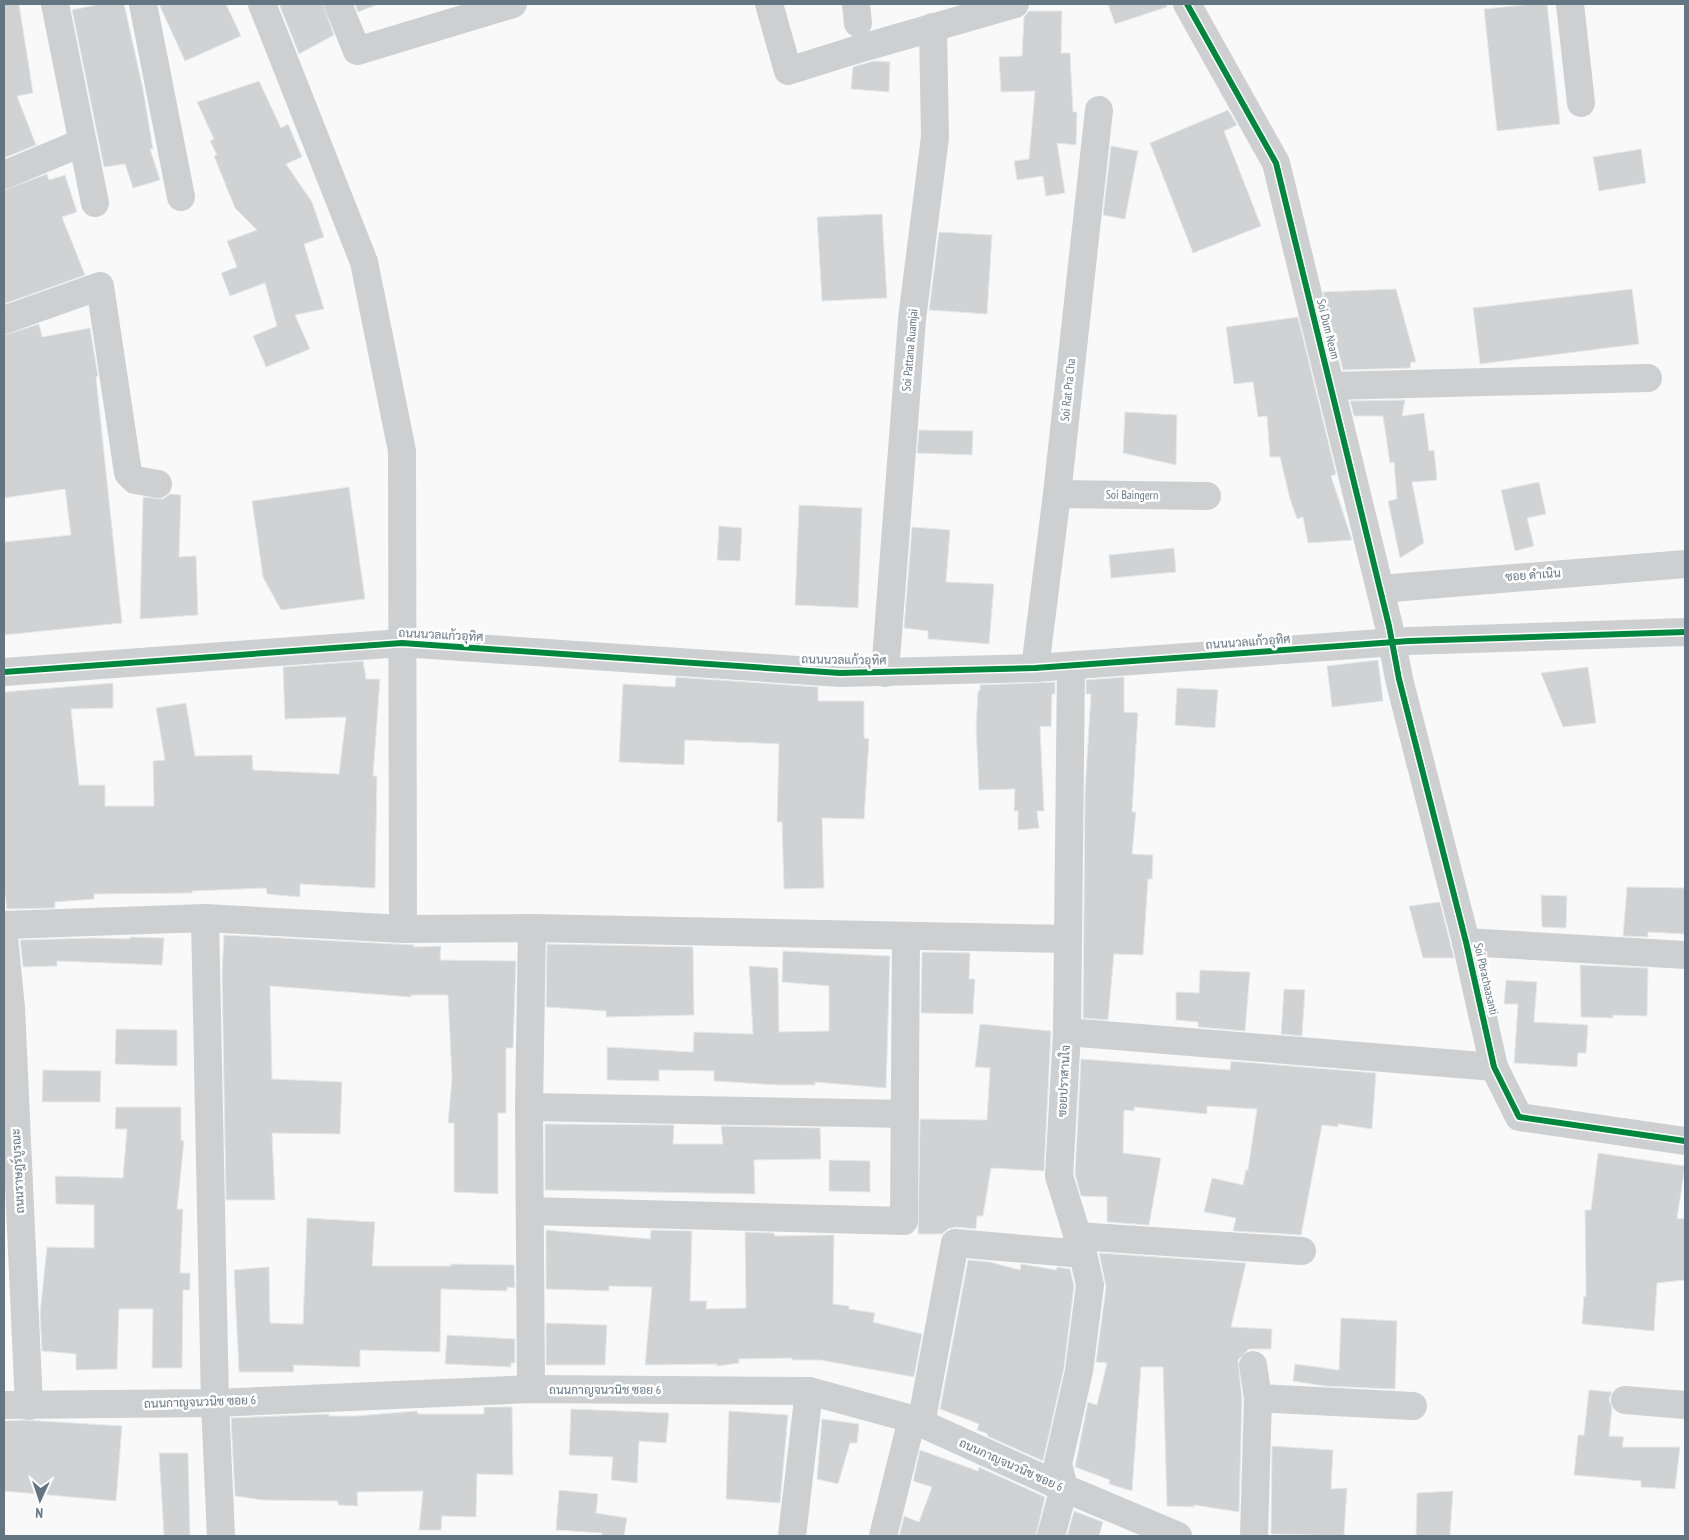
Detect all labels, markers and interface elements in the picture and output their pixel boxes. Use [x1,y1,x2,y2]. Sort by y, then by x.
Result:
street label: Soi Dum Neam [1314,297,1343,361]
street label: Soi Pattana Ruamjai [898,308,921,392]
street label: Soi Rat Pra Cha [1057,358,1078,422]
street label: Soi Baingern [1106,487,1158,502]
street label: ซอย ดำเนิน [1505,565,1562,584]
street label: ถนนนวลแก้วอุทิศ [398,625,484,646]
street label: ถนนนวลแก้วอุทิศ [1205,631,1291,654]
street label: ถนนนวลแก้วอุทิศ [801,651,887,670]
street label: Soi Pbrachaasanti [1471,941,1502,1016]
street label: ซอยปราสานใจ [1054,1044,1073,1118]
street label: ถนนราษฎร์บูรณะ [8,1128,28,1214]
street label: ถนนกาญจนวนิช ซอย 6 [549,1382,661,1397]
street label: ถนนกาญจนวนิช ซอย 6 [144,1392,256,1411]
street label: ถนนกาญจนวนิช ซอย 6 [957,1435,1065,1494]
north arrow [15,1475,65,1525]
text: N [35,1504,44,1522]

